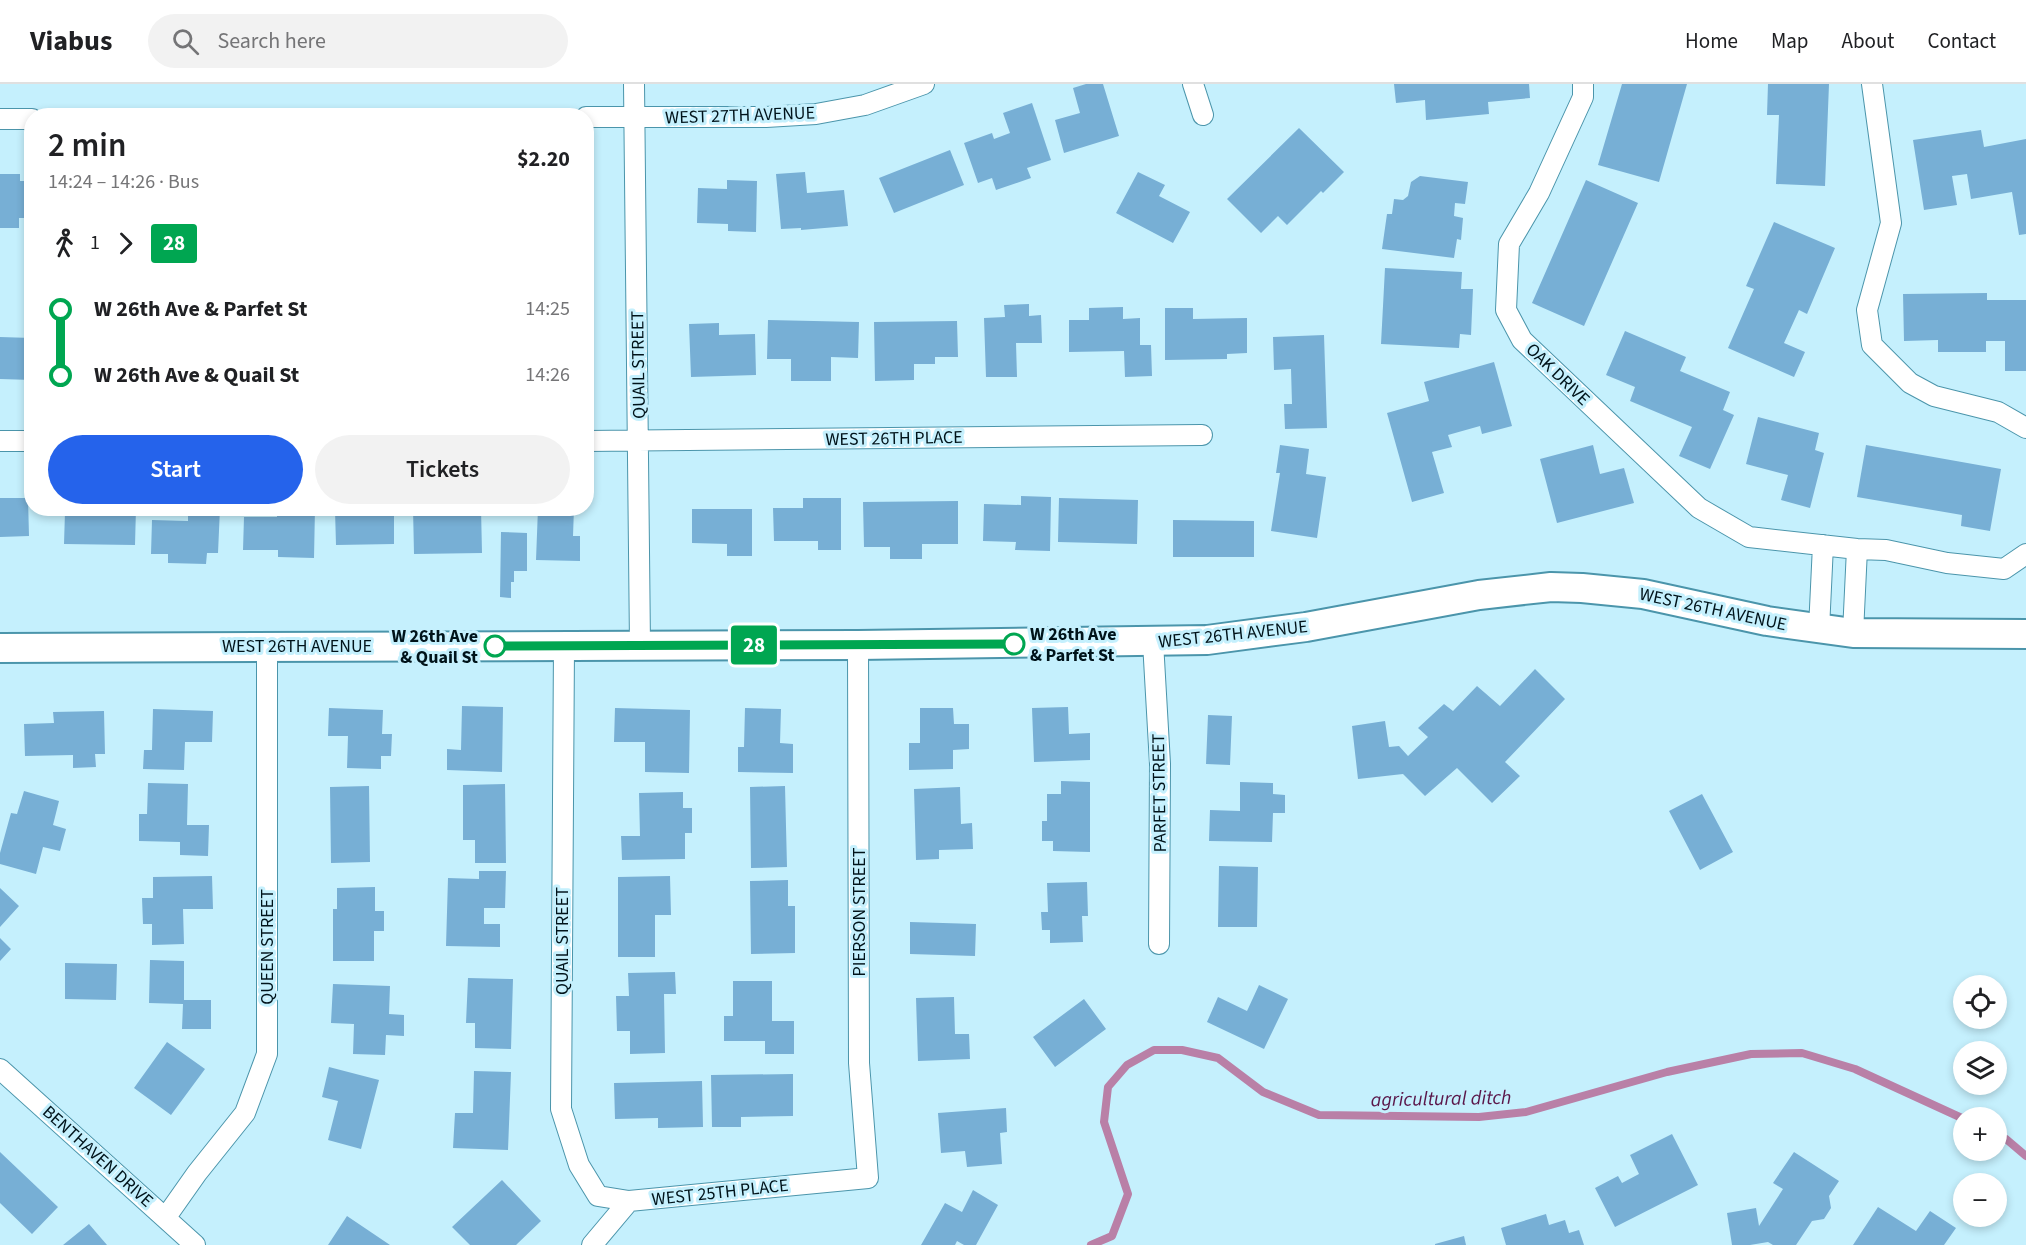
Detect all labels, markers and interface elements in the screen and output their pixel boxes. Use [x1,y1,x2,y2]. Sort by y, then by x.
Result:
search box [148,14,568,68]
text: Viabus [30,21,112,61]
icon: search [169,25,202,58]
text: Search here [217,25,326,57]
text: Home [1685,26,1738,56]
text: Map [1771,26,1809,56]
text: About [1842,26,1894,56]
text: Contact [1927,26,1996,56]
street label: WEST 27TH AVENUE [665,100,815,131]
text: 2 min [48,122,126,169]
text: $2.20 [517,143,570,175]
text: 14:24 – 14:26 · Bus [48,168,199,196]
icon: walk [48,227,81,260]
icon: forward [109,227,142,260]
text: 28 [163,228,185,258]
text: 1 [90,229,100,257]
text: W 26th Ave & Parfet St [94,293,307,325]
text: 14:25 [525,295,570,323]
street label: QUAIL STREET [625,310,652,419]
street label: OAK DRIVE [1520,337,1595,411]
text: W 26th Ave & Quail St [94,359,299,391]
text: 14:26 [525,361,570,389]
street label: WEST 26TH PLACE [825,425,963,452]
button: Start [48,435,303,504]
button: Tickets [315,435,570,504]
street label: WEST 26TH AVENUE [1637,582,1789,637]
street label: WEST 26TH AVENUE [1157,614,1309,655]
place label: W 26th Ave & Parfet St [1030,622,1117,668]
place label: W 26th Ave & Quail St [391,624,478,670]
line badge: 28 [727,626,781,664]
text: 28 [743,630,765,660]
marker: W 26th Ave & Parfet St [1003,633,1025,655]
street label: WEST 26TH AVENUE [222,634,372,659]
marker: W 26th Ave & Quail St [484,635,506,657]
street label: PARFET STREET [1146,733,1173,853]
street label: PIERSON STREET [847,847,872,976]
street label: QUAIL STREET [550,887,575,995]
street label: QUEEN STREET [255,889,280,1005]
map controls [1953,975,2007,1227]
button: locate [1953,975,2007,1029]
button: layers [1953,1041,2007,1095]
water label: agricultural ditch [1370,1084,1512,1114]
street label: BENTHAVEN DRIVE [37,1100,159,1213]
button: + [1953,1107,2007,1161]
street label: WEST 25TH PLACE [650,1173,790,1212]
button: − [1953,1173,2007,1227]

